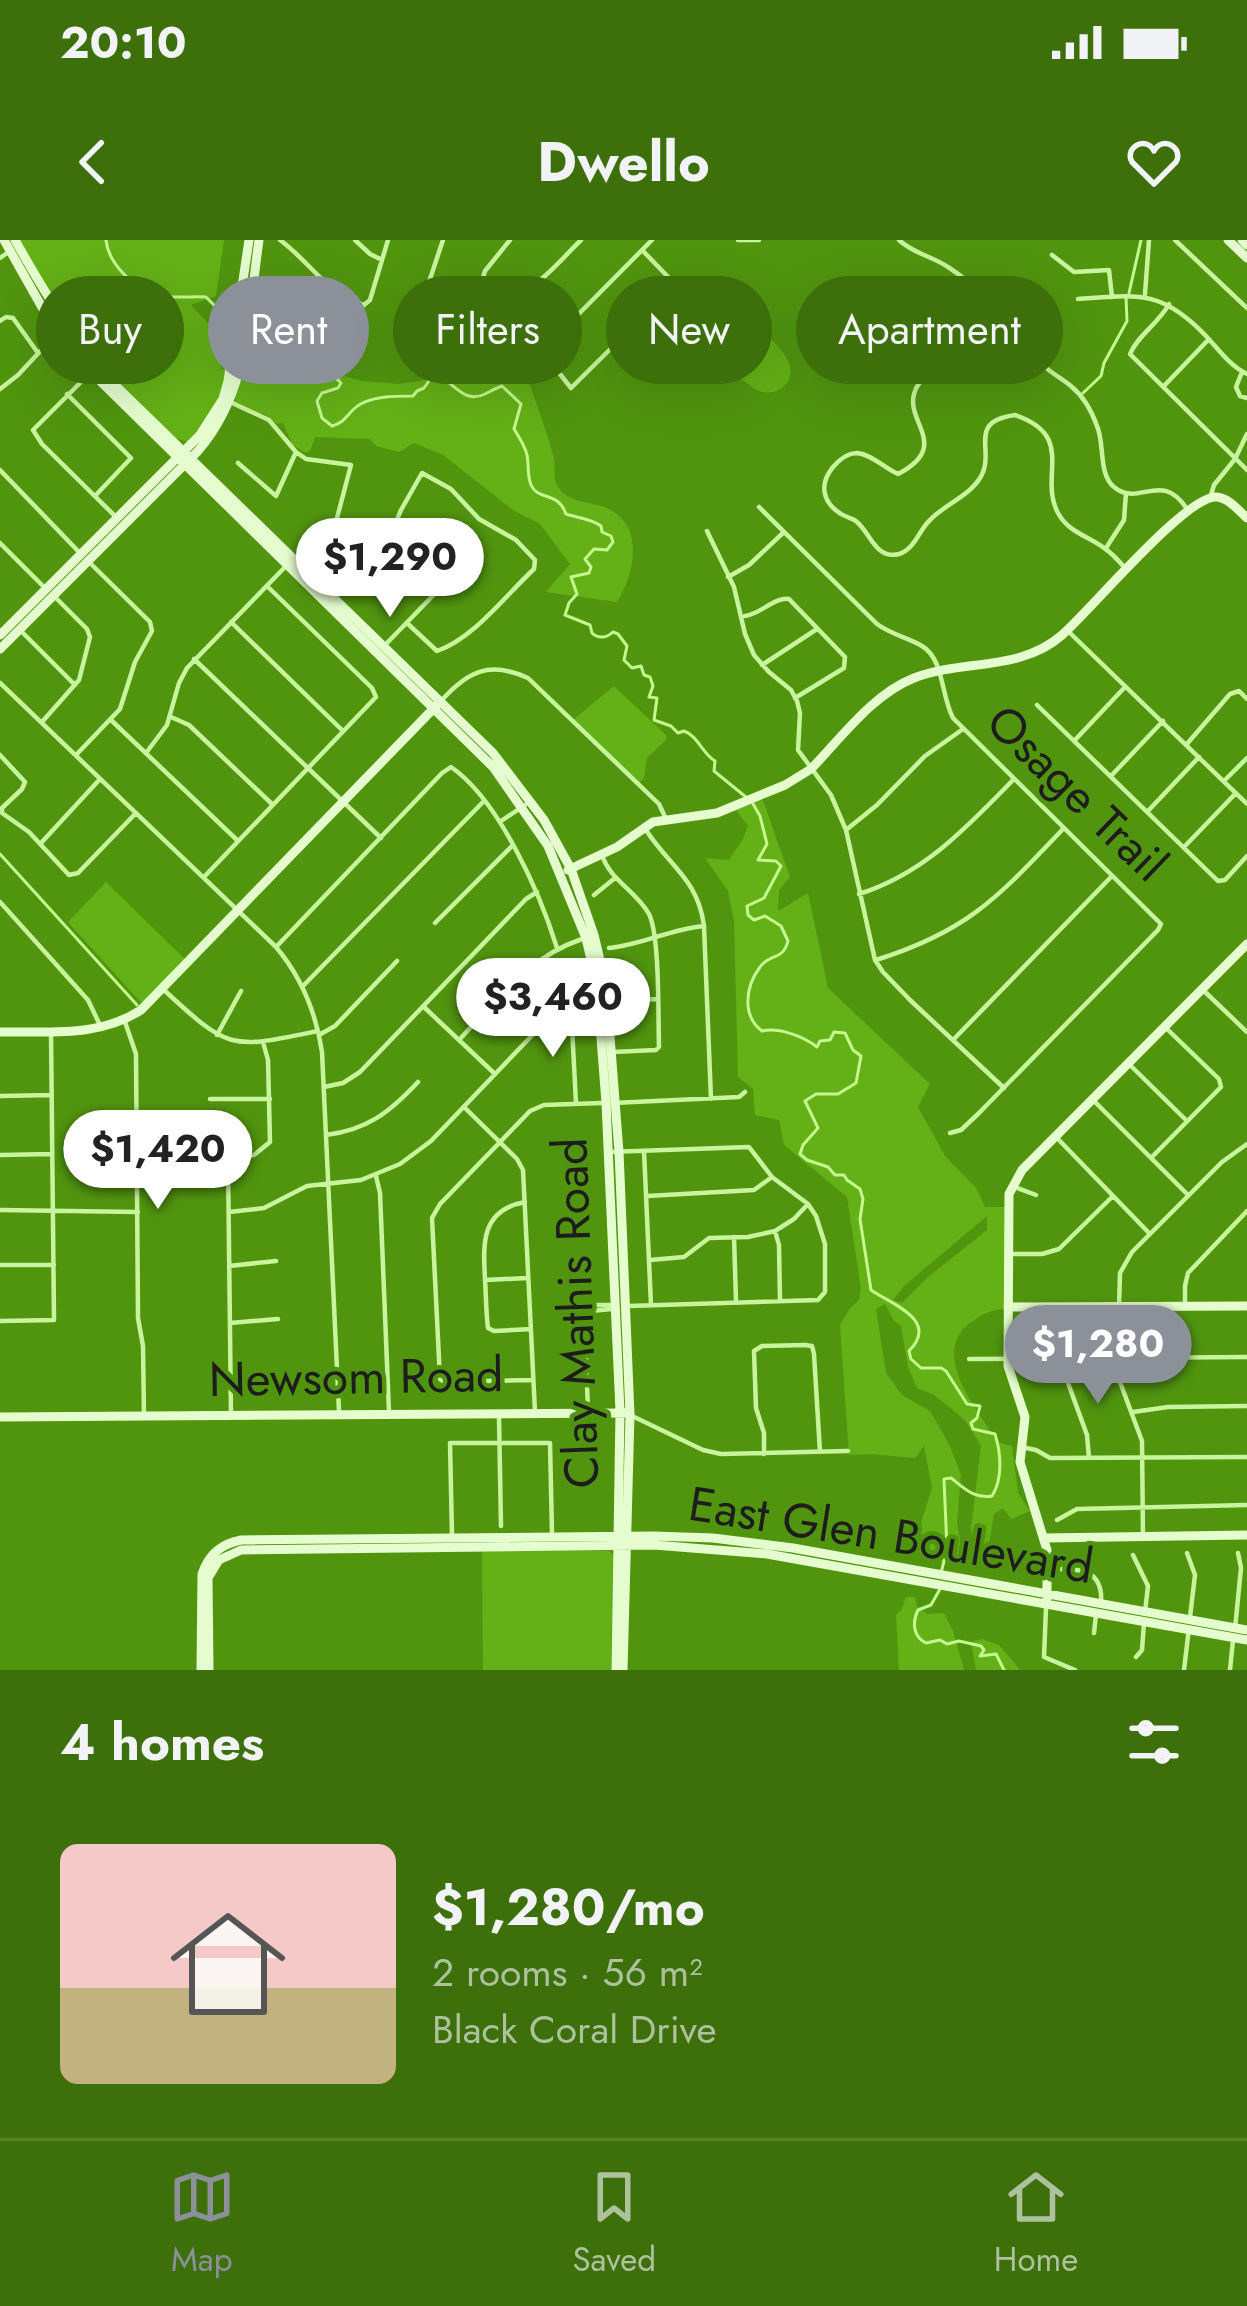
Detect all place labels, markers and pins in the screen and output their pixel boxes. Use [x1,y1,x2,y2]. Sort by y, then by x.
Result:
pin: $1,290 [292,518,488,620]
pin: $3,460 [455,958,651,1060]
pin: $1,420 [60,1110,256,1212]
pin: $1,280 [1000,1305,1196,1407]

